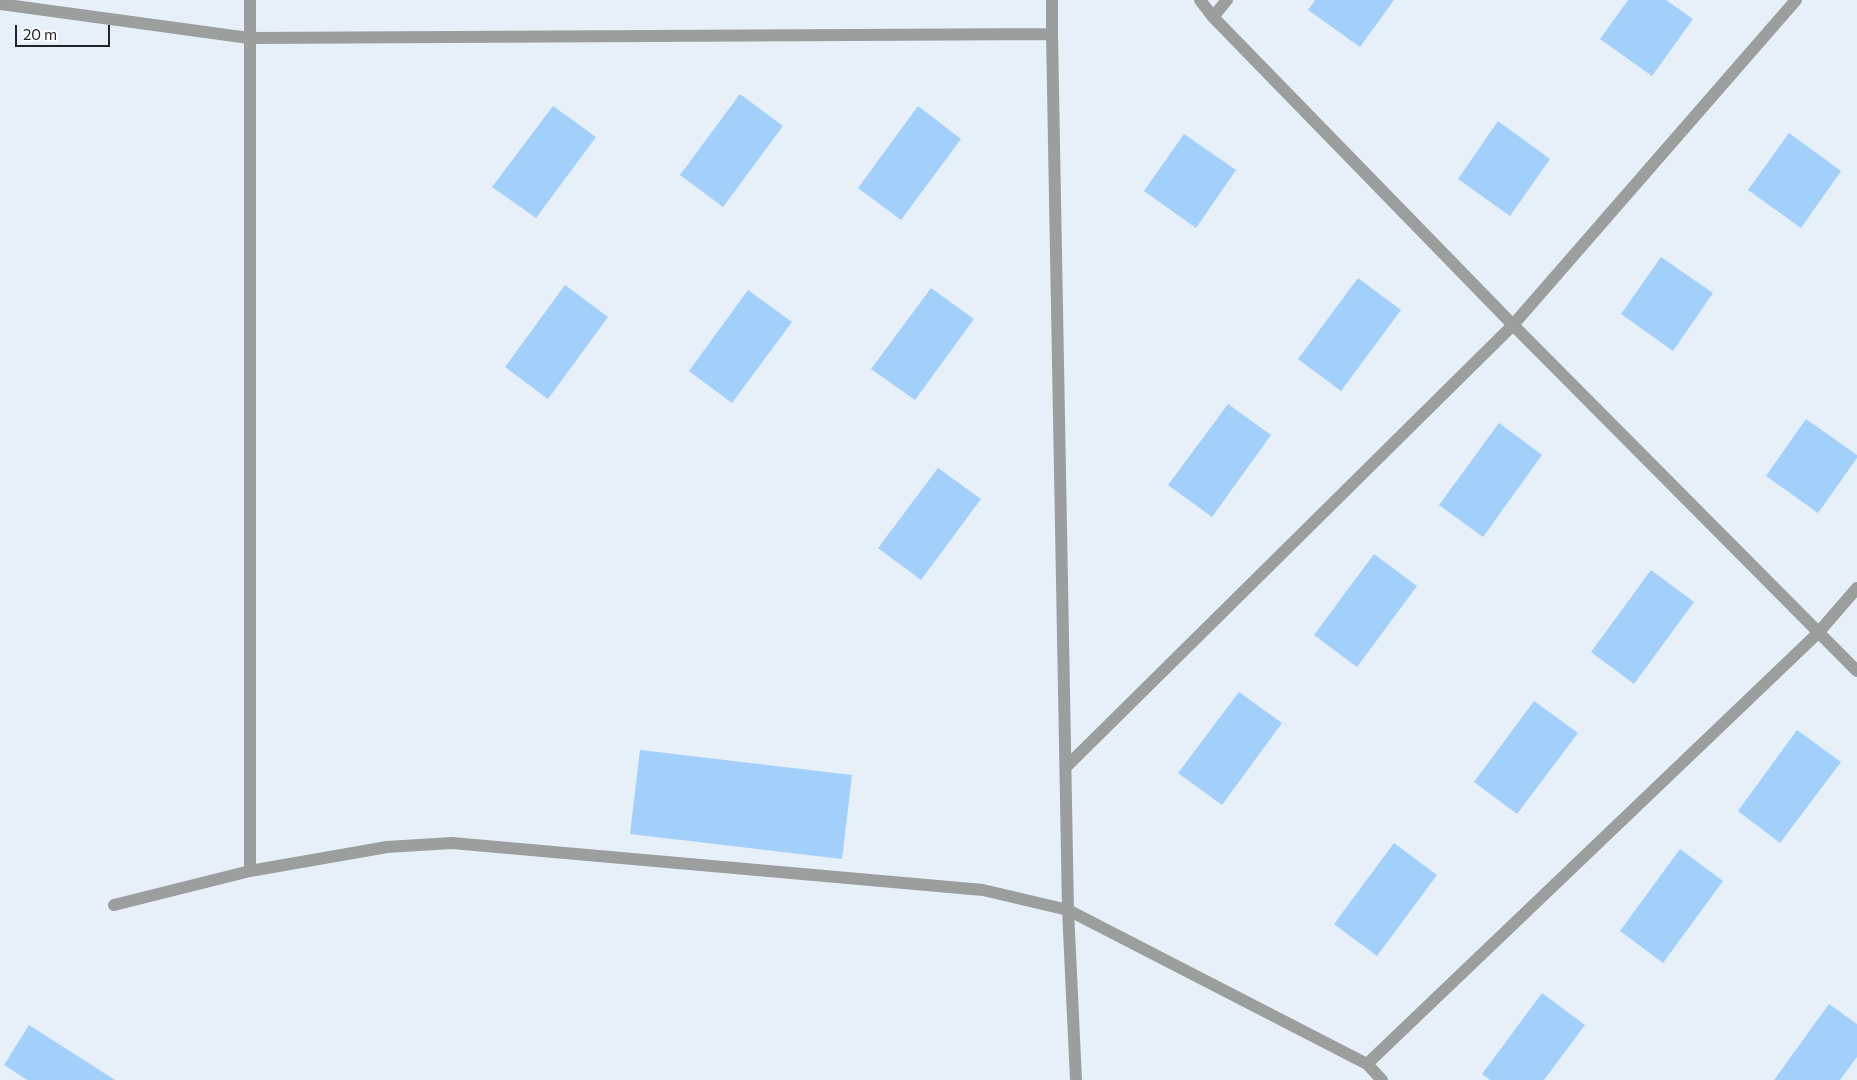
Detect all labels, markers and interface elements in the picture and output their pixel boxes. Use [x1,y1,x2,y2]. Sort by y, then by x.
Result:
scale bar [18,15,112,47]
text: 20 m [23,25,57,43]

